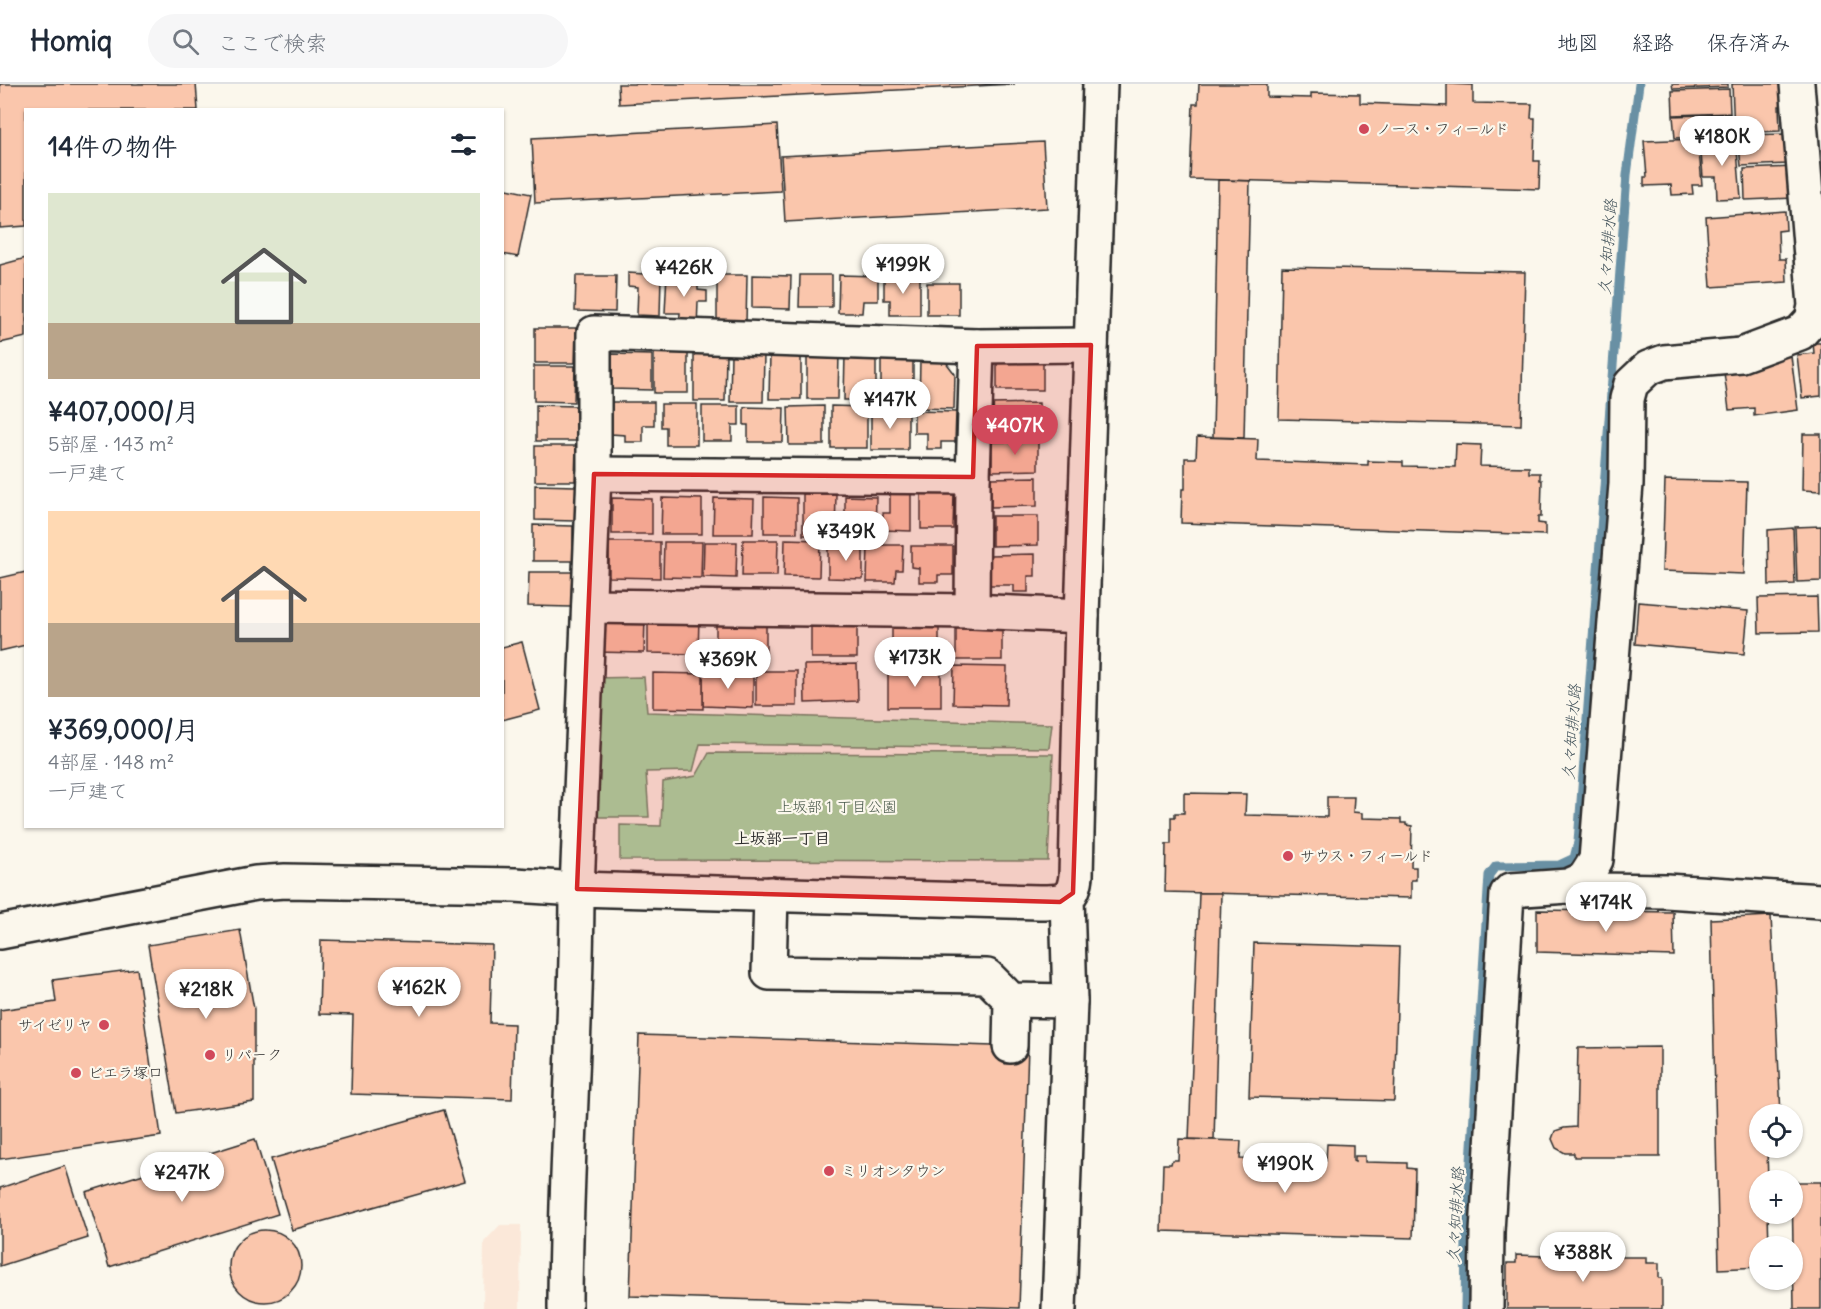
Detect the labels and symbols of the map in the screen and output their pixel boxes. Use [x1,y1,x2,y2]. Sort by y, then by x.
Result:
pin: ¥180K [1680,116,1764,167]
place label: ノース・フィールド [1376,119,1509,138]
marker: ノース・フィールド [1357,122,1371,136]
water label: 久々知排水路 [1594,197,1620,296]
pin: ¥199K [861,244,945,295]
pin: ¥426K [642,247,726,298]
pin: ¥147K [848,379,932,430]
pin: ¥407K [973,405,1057,456]
pin: ¥349K [804,511,888,562]
pin: ¥173K [873,637,957,688]
pin: ¥369K [686,639,770,690]
water label: 久々知排水路 [1558,682,1584,781]
park label: 上坂部１丁目公園 [777,797,897,816]
district label: 上坂部一丁目 [734,828,830,848]
place label: サウス・フィールド [1300,846,1433,865]
marker: サウス・フィールド [1281,849,1295,863]
pin: ¥174K [1564,882,1648,933]
pin: ¥162K [377,967,461,1018]
pin: ¥218K [164,969,248,1020]
place label: サイゼリヤ [18,1015,92,1034]
marker: サイゼリヤ [97,1018,111,1032]
place label: リパーク [222,1045,282,1064]
marker: リパーク [203,1048,217,1062]
place label: ビエラ塚口 [88,1063,163,1082]
marker: ビエラ塚口 [69,1066,83,1080]
pin: ¥190K [1243,1143,1327,1194]
pin: ¥247K [140,1152,224,1203]
place label: ミリオンタウン [841,1161,945,1180]
marker: ミリオンタウン [822,1164,836,1178]
water label: 久々知排水路 [1443,1166,1468,1263]
pin: ¥388K [1541,1232,1625,1283]

